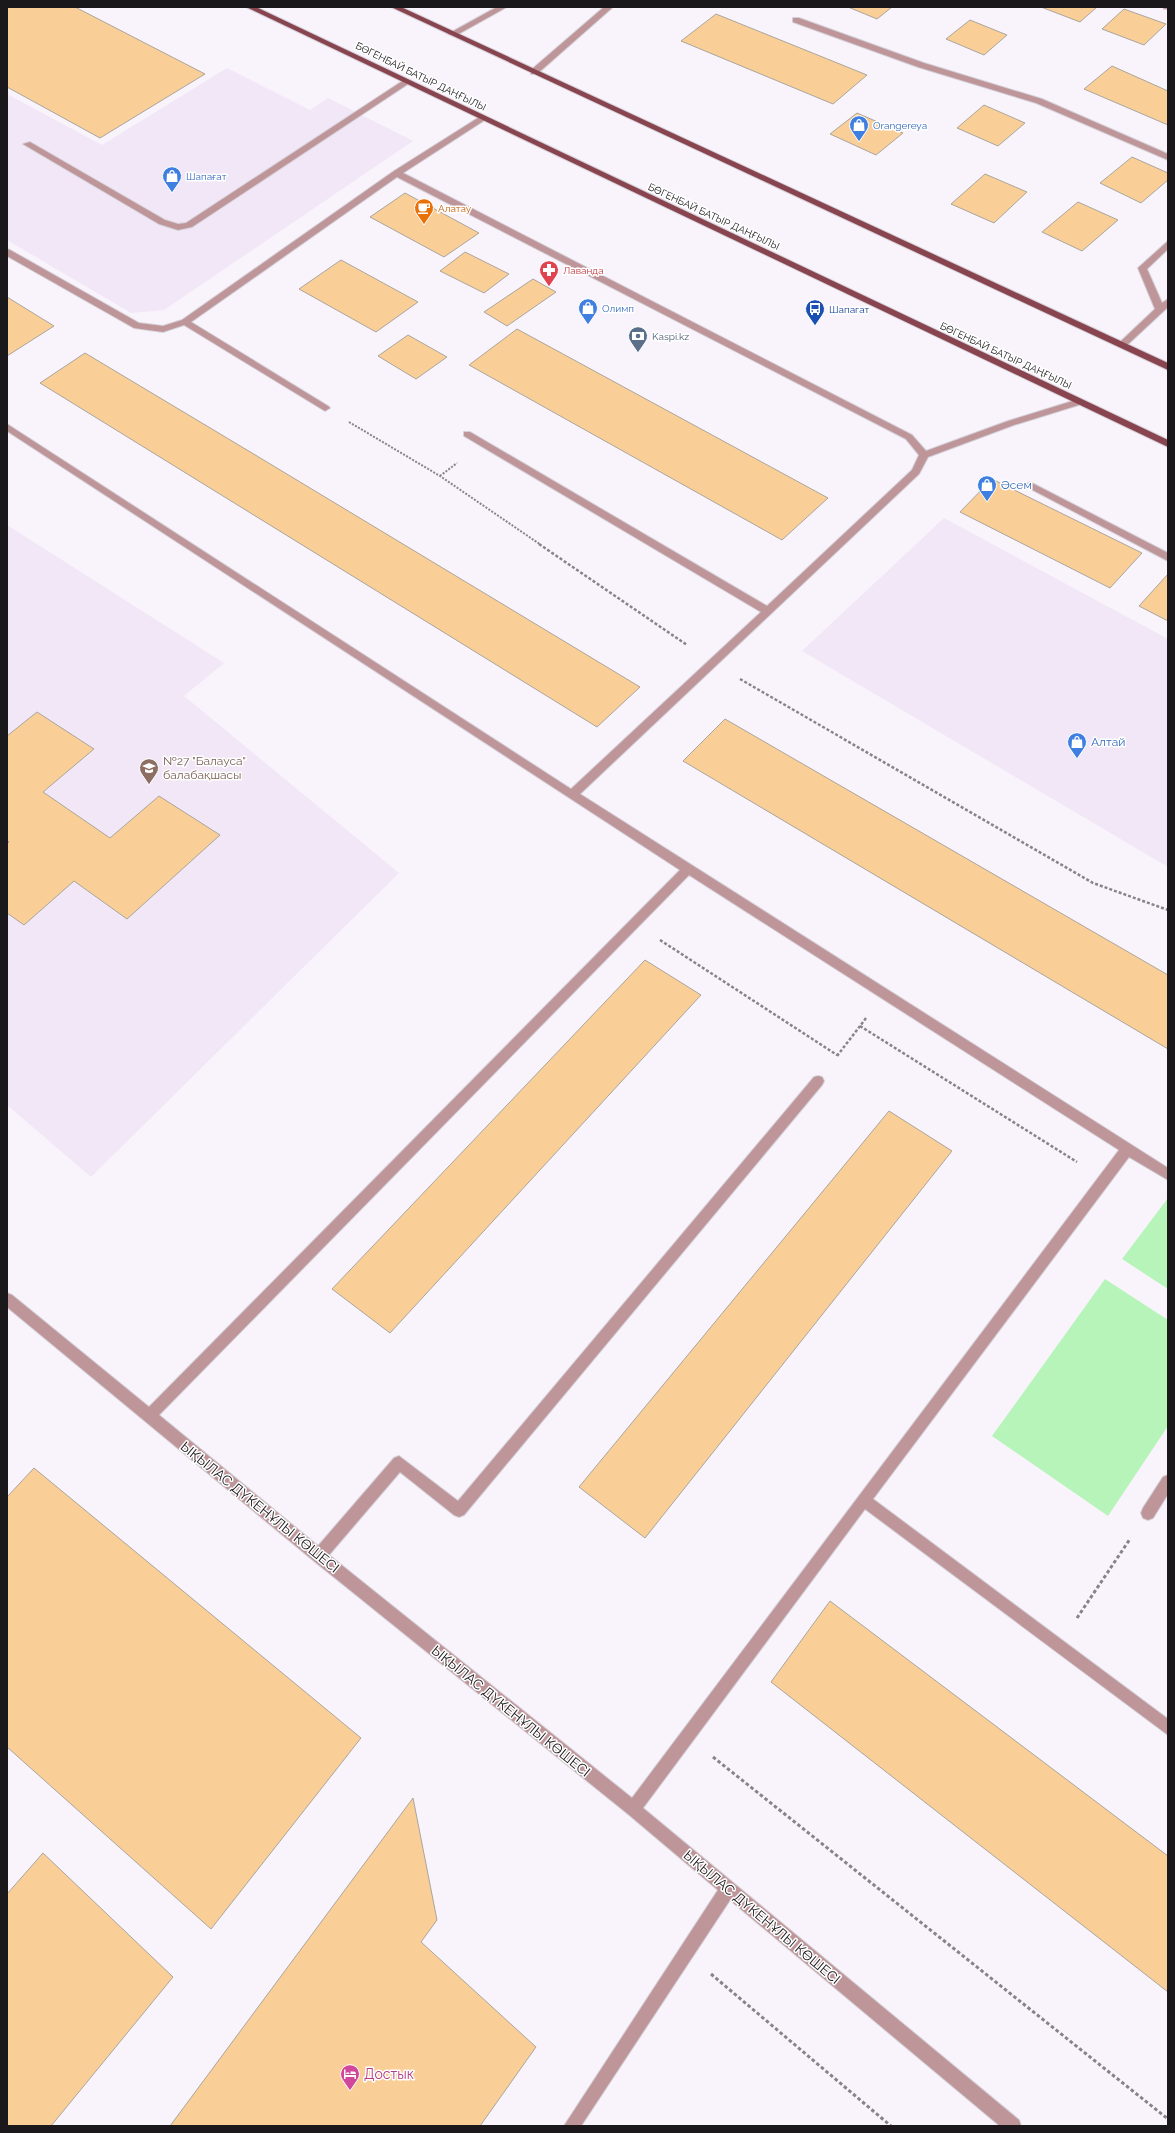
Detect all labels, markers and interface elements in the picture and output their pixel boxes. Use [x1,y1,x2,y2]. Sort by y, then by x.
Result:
street label: БӨГЕНБАЙ БАТЫР ДАҢҒЫЛЫ [354,40,488,113]
shop icon: Orangereya [848,114,870,142]
place label: Orangereya [873,120,927,131]
shop icon: Шапағат [161,165,183,193]
place label: Шапағат [186,171,227,182]
street label: БӨГЕНБАЙ БАТЫР ДАҢҒЫЛЫ [646,181,781,252]
cafe icon: Алатау [413,197,435,225]
place label: Алатау [438,203,472,214]
pharmacy icon: Лаванда [538,259,560,287]
place label: Лаванда [563,265,604,276]
shop icon: Олимп [577,297,599,325]
bus stop icon: Шапагат [804,298,826,326]
place label: Олимп [602,303,634,314]
place label: Шапагат [829,304,869,315]
street label: БӨГЕНБАЙ БАТЫР ДАҢҒЫЛЫ [938,320,1073,391]
bank icon: Kaspi.kz [627,325,649,353]
place label: Kaspi.kz [652,331,689,342]
shop icon: Әсем [976,474,998,502]
place label: Әсем [1001,478,1032,492]
shop icon: Алтай [1066,731,1088,759]
place label: Алтай [1091,735,1125,749]
place label: №27 "Балауса" балабақшасы [163,754,246,782]
school or university icon: №27 "Балауса" балабақшасы [138,757,160,785]
street label: ЫҚЫЛАС ДҮКЕНҰЛЫ КӨШЕСІ [178,1438,342,1576]
street label: ЫҚЫЛАС ДҮКЕНҰЛЫ КӨШЕСІ [429,1642,593,1780]
street label: ЫҚЫЛАС ДҮКЕНҰЛЫ КӨШЕСІ [681,1847,843,1987]
hotel icon: Достык [339,2063,361,2091]
place label: Достык [364,2066,414,2082]

